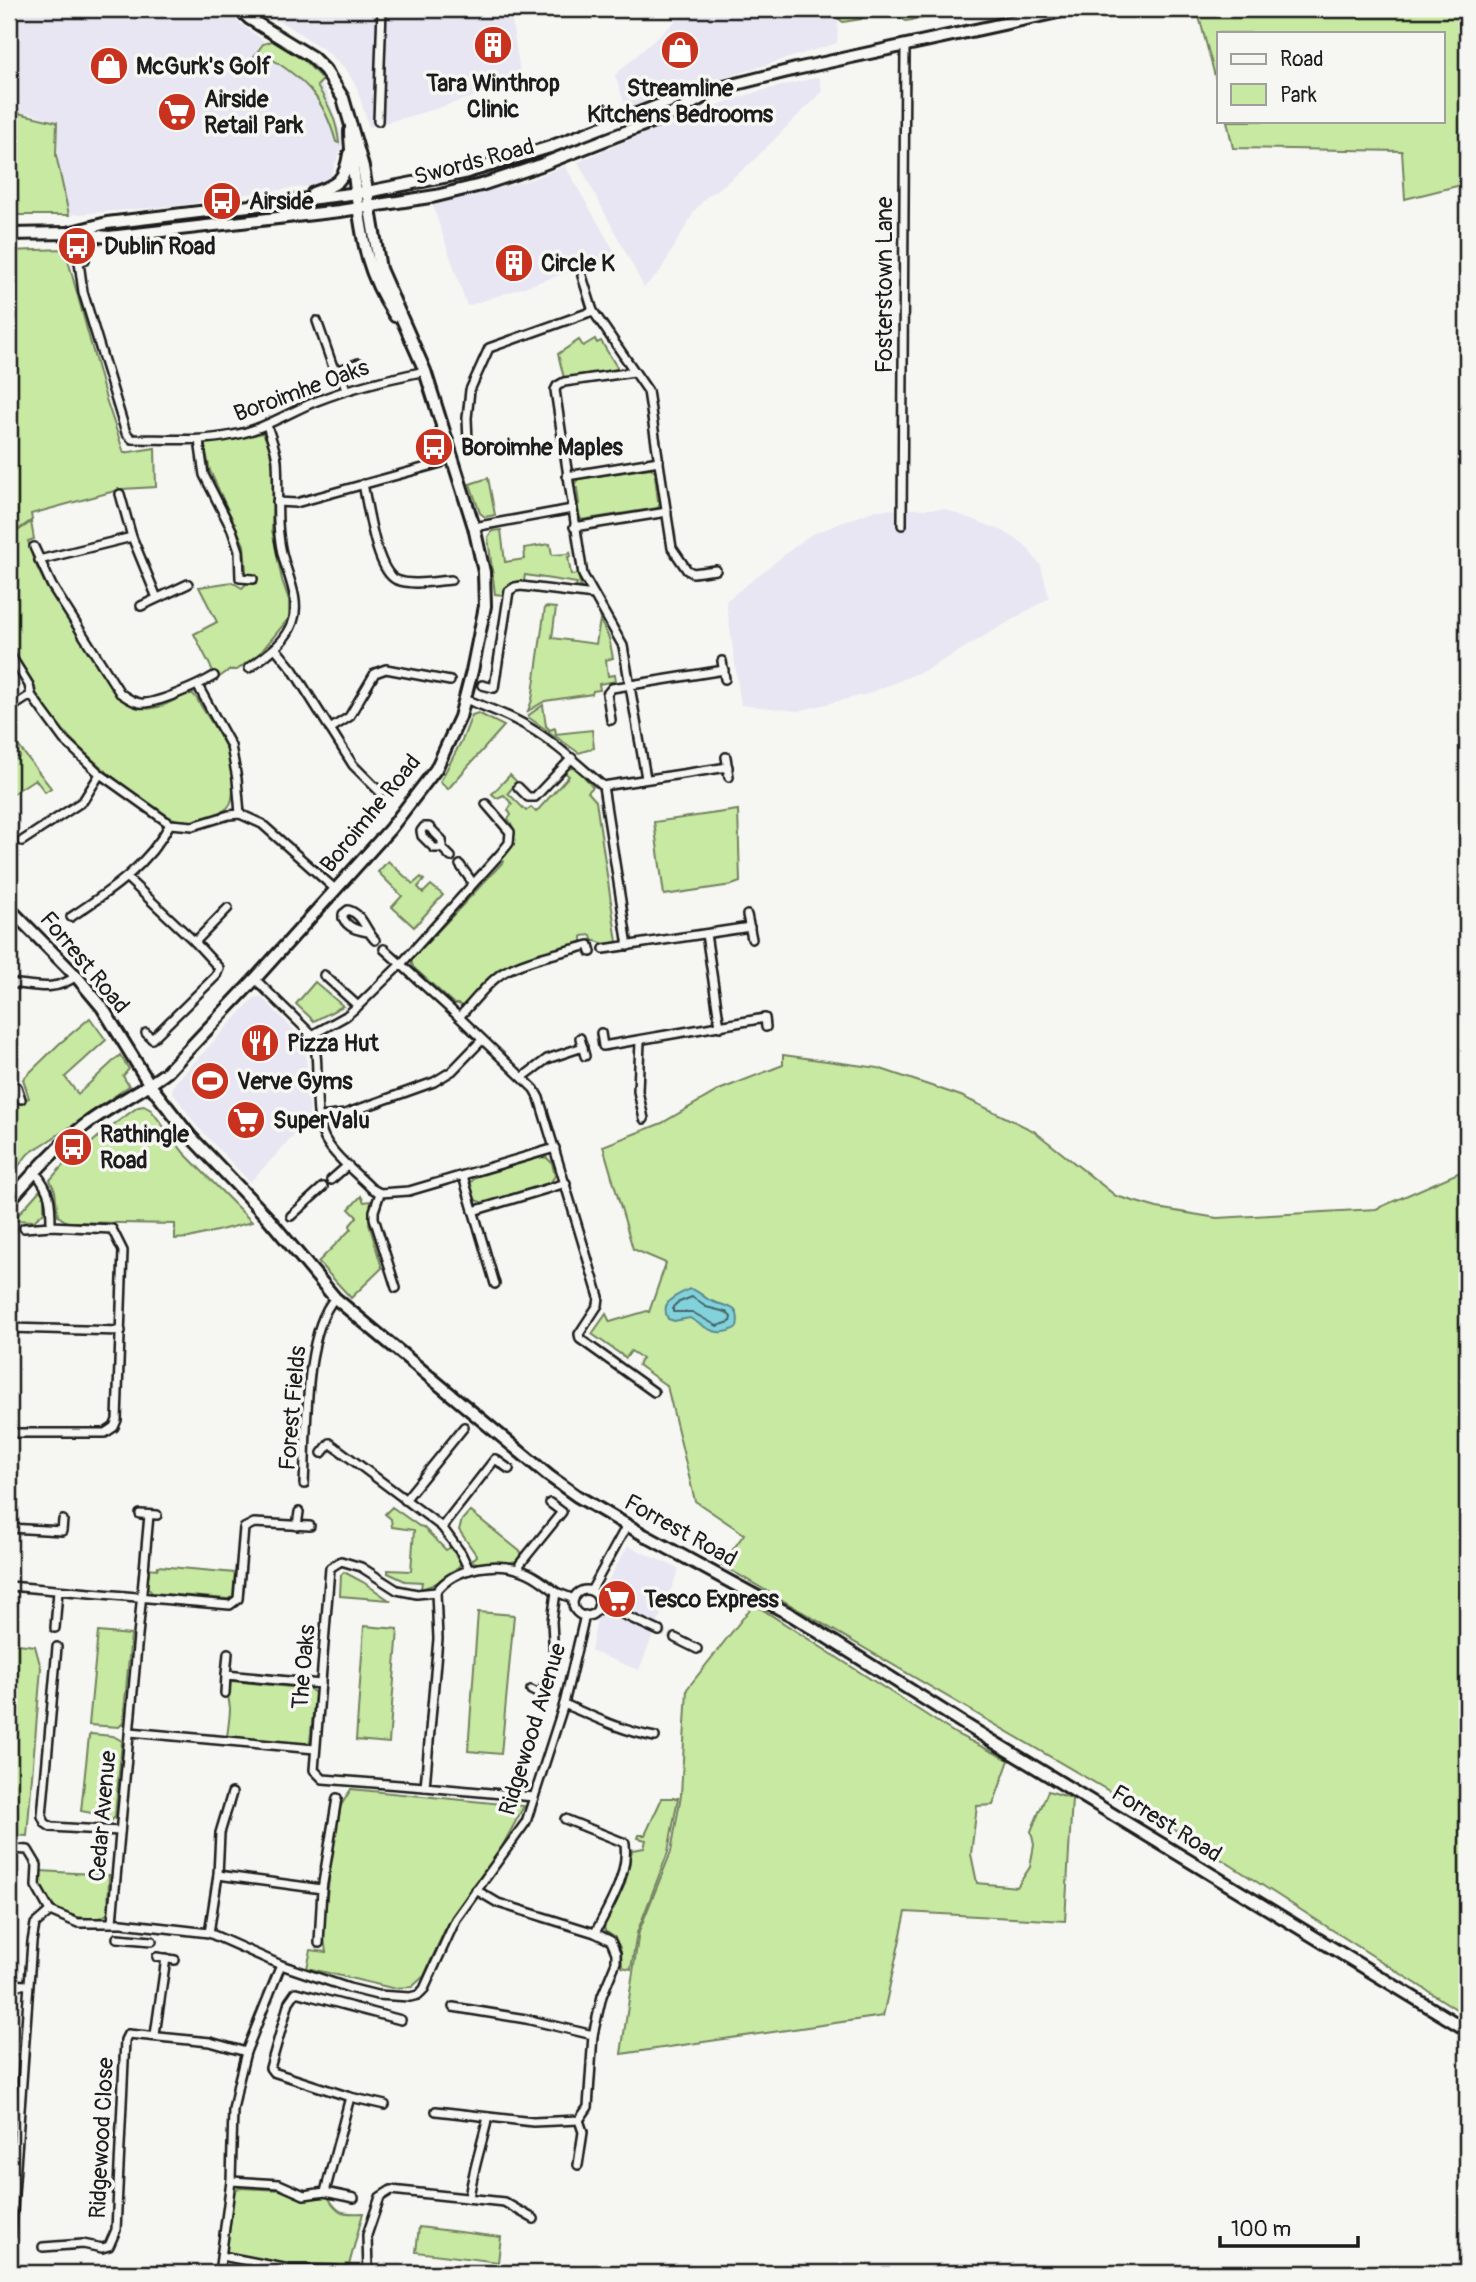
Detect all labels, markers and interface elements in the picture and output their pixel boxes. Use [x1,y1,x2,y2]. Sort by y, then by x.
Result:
building icon: Tara Winthrop Clinic [472,24,514,66]
shop icon: Streamline Kitchens Bedrooms [659,29,701,71]
legend [1217,32,1444,122]
shop icon: McGurk's Golf [88,45,130,87]
text: Road [1280,46,1324,73]
place label: McGurk's Golf [136,52,272,81]
place label: Tara Winthrop Clinic [425,69,560,124]
place label: Streamline Kitchens Bedrooms [587,74,774,129]
text: Park [1280,82,1317,109]
place label: Airside Retail Park [204,85,304,140]
supermarket icon: Airside Retail Park [156,91,198,133]
street label: Swords Road [411,132,537,191]
bus stop icon: Airside [201,180,243,222]
place label: Airside [249,187,314,216]
street label: Fosterstown Lane [870,196,899,373]
bus stop icon: Dublin Road [56,225,98,267]
place label: Dublin Road [104,232,216,261]
building icon: Circle K [493,242,535,284]
place label: Circle K [541,249,615,278]
street label: Boroimhe Oaks [230,353,373,428]
bus stop icon: Boroimhe Maples [413,426,455,468]
place label: Boroimhe Maples [461,433,623,462]
street label: Boroimhe Road [314,748,427,878]
street label: Forrest Road [33,905,136,1019]
restaurant icon: Pizza Hut [239,1022,281,1064]
place label: Pizza Hut [287,1029,380,1058]
sports icon: Verve Gyms [189,1060,231,1102]
place label: Verve Gyms [237,1067,353,1096]
supermarket icon: SuperValu [225,1099,267,1141]
place label: SuperValu [273,1106,370,1135]
place label: Rathingle Road [100,1120,190,1175]
bus stop icon: Rathingle Road [52,1126,94,1168]
street label: Forest Fields [273,1345,312,1472]
street label: Forrest Road [619,1488,742,1573]
supermarket icon: Tesco Express [596,1578,638,1620]
place label: Tesco Express [643,1585,780,1614]
street label: The Oaks [285,1623,322,1711]
street label: Ridgewood Avenue [492,1639,573,1819]
street label: Cedar Avenue [82,1749,123,1883]
street label: Forrest Road [1106,1778,1227,1869]
street label: Ridgewood Close [83,2056,120,2219]
scale bar [1220,2205,1359,2249]
text: 100 m [1231,2216,1291,2243]

